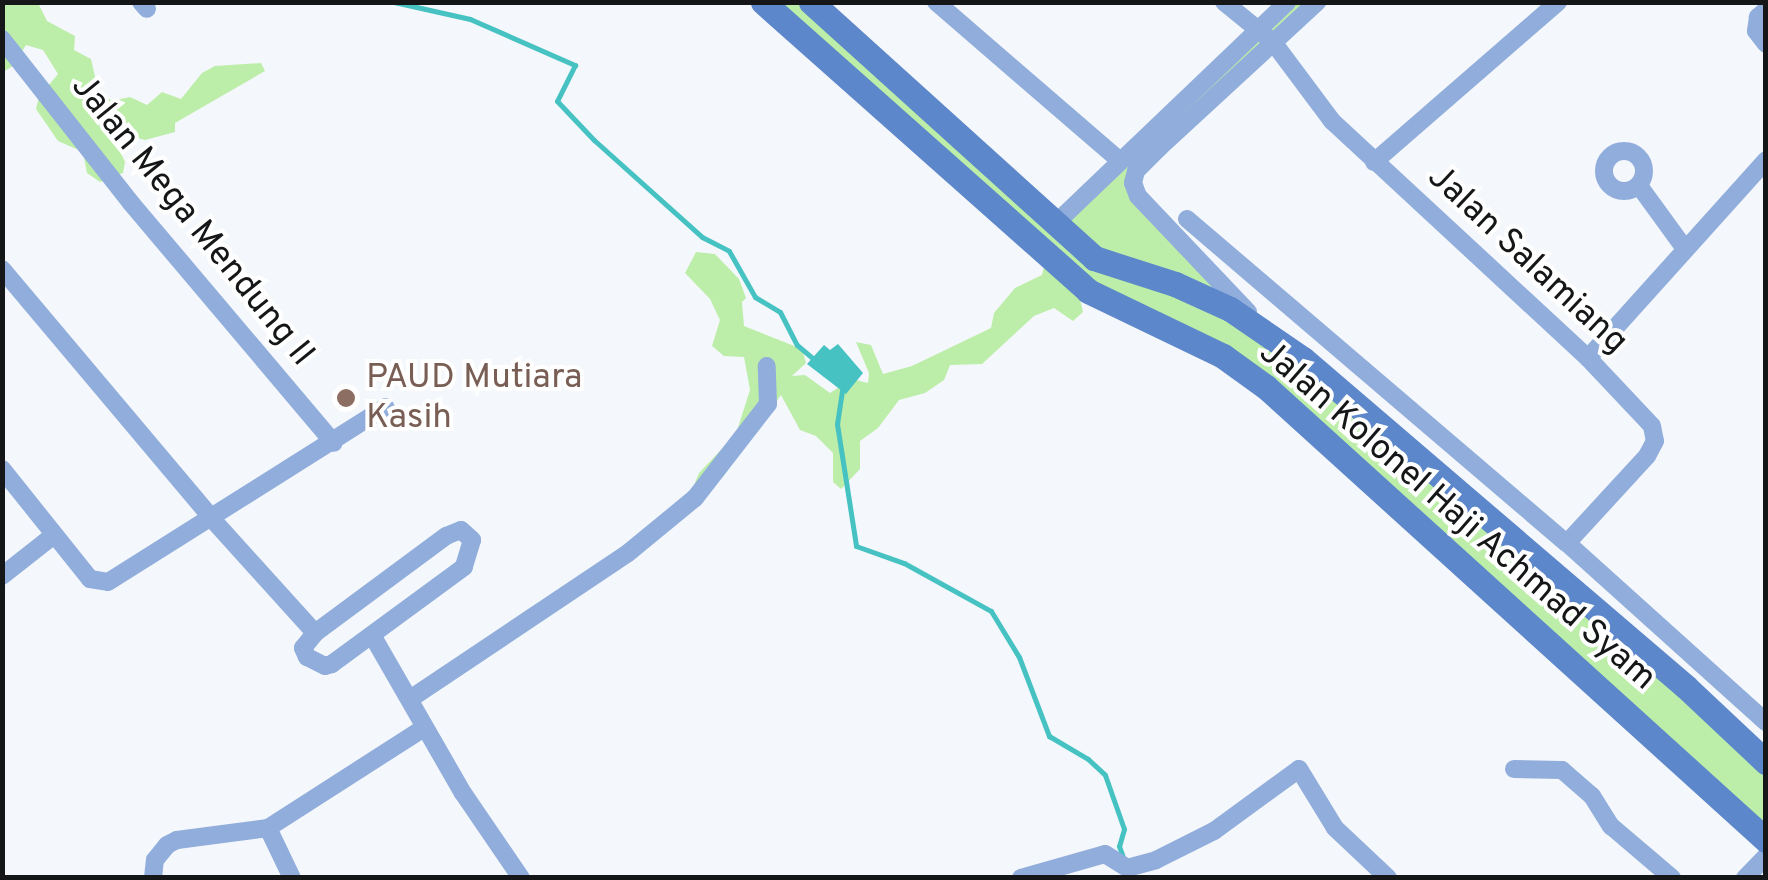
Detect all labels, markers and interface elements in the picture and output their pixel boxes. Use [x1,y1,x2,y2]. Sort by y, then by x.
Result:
street label: Jalan Mega Mendung II [62,67,322,375]
street label: Jalan Salamiang [1418,157,1636,363]
street label: Jalan Kolonel Haji Achmad Syam [1249,332,1665,700]
place label: PAUD Mutiara Kasih [366,357,582,439]
marker: PAUD Mutiara Kasih [335,387,357,409]

